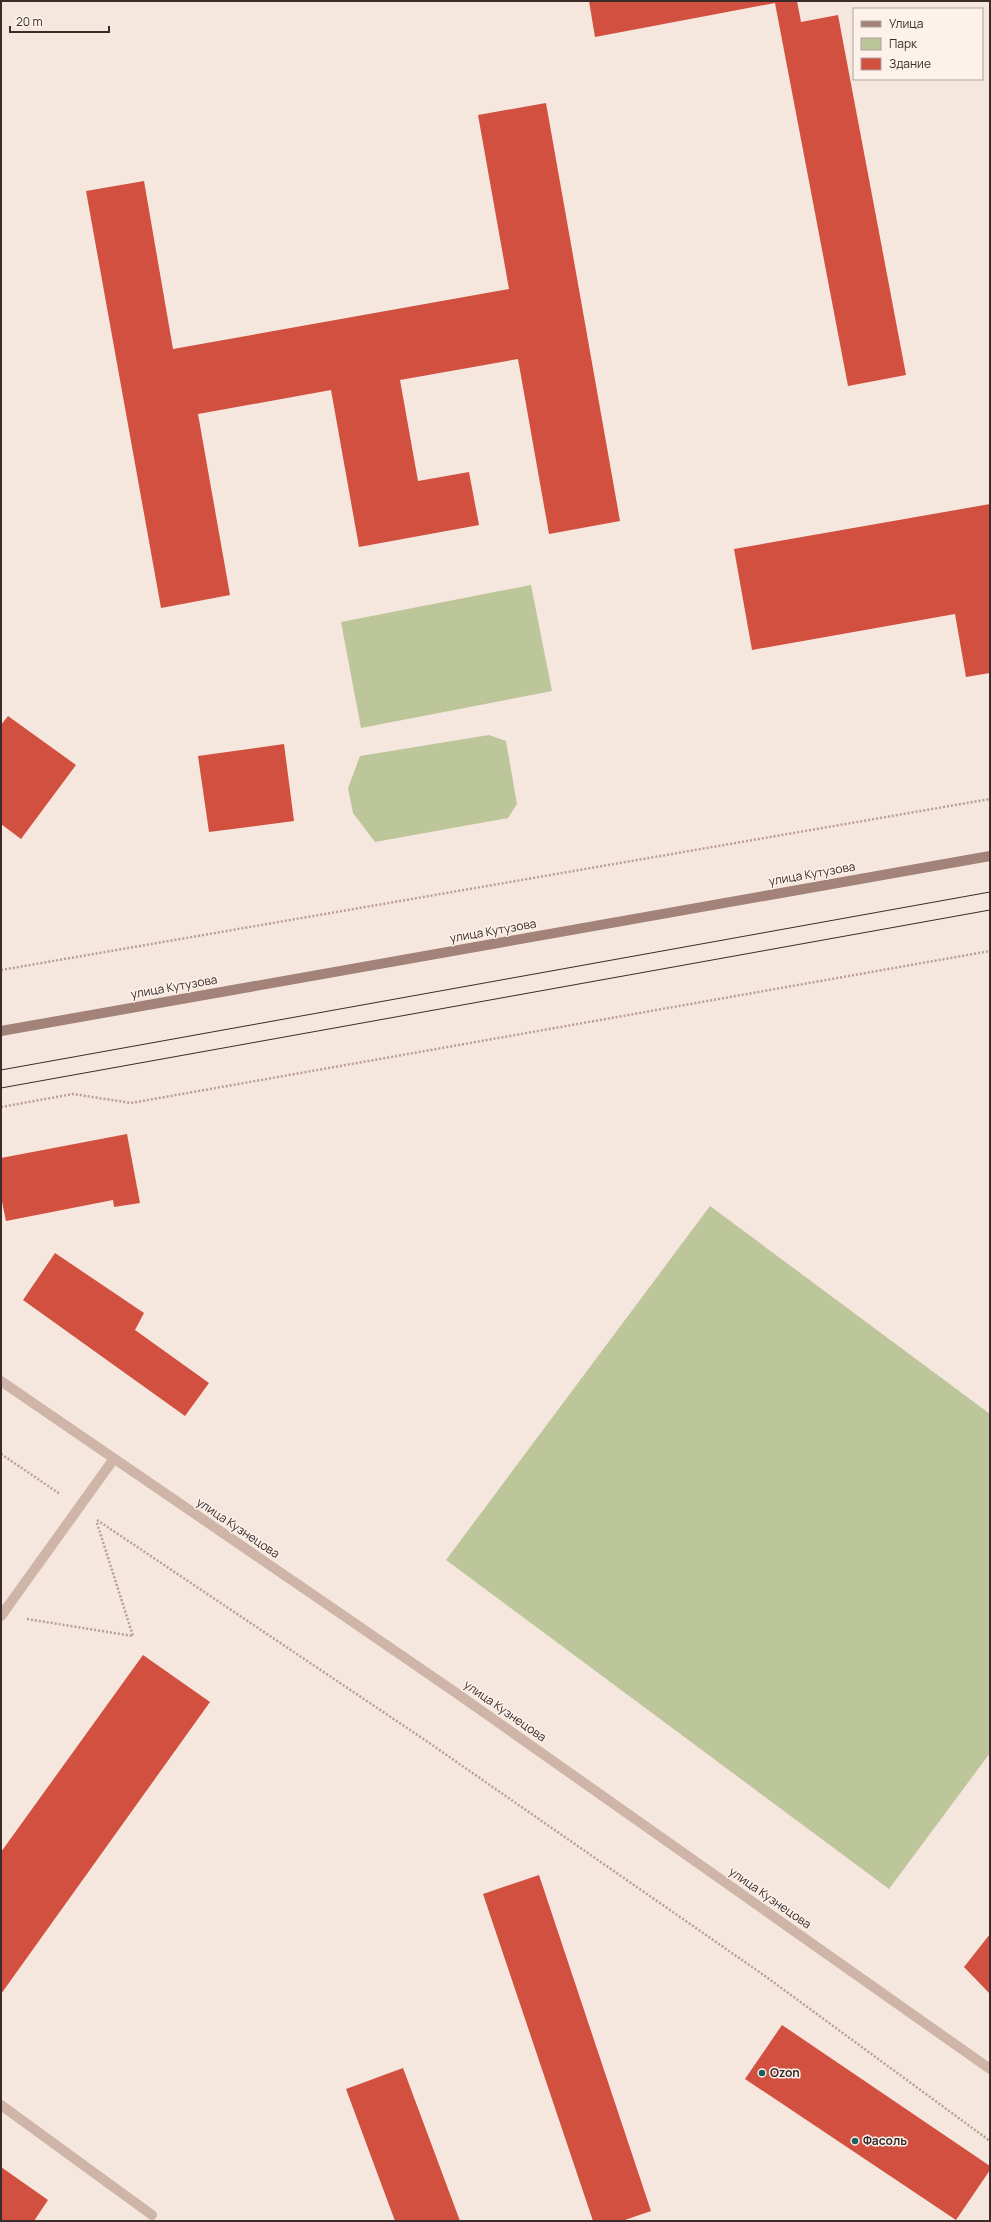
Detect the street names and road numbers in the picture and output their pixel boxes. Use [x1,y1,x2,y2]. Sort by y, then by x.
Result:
street label: улица Кутузова [767,858,857,890]
street label: улица Кутузова [448,915,538,947]
street label: улица Кутузова [129,971,219,1003]
street label: улица Кузнецова [193,1493,283,1562]
street label: улица Кузнецова [461,1676,550,1745]
street label: улица Кузнецова [726,1863,815,1932]

